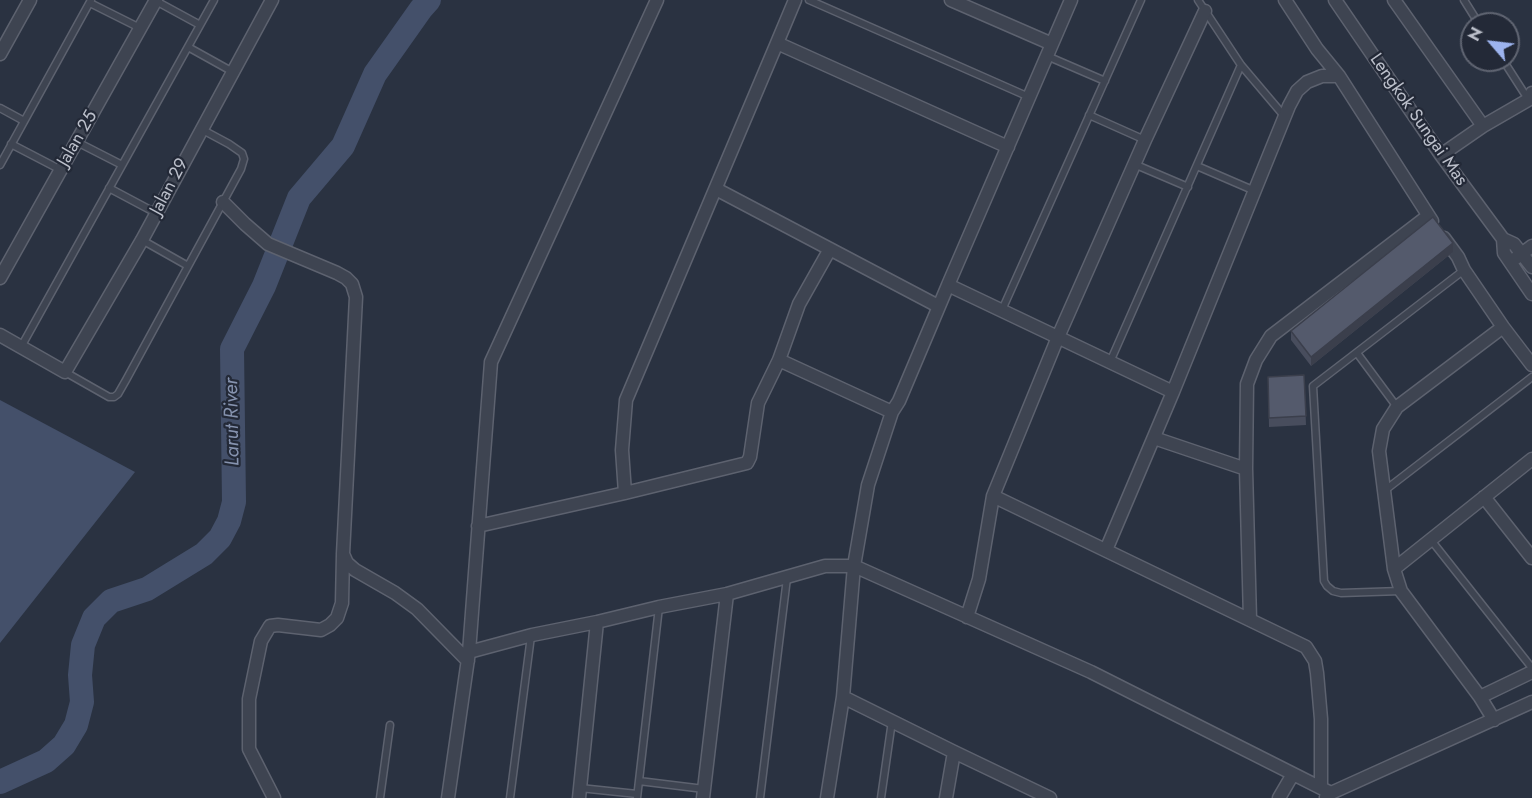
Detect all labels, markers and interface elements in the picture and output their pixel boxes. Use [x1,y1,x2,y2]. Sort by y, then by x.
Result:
north arrow [1460,12,1520,72]
text: N [1462,23,1489,45]
street label: Lengkok Sungai Mas [1364,50,1472,190]
street label: Jalan 25 [53,107,103,171]
street label: Jalan 29 [146,155,194,219]
water label: Larut River [220,378,246,466]

